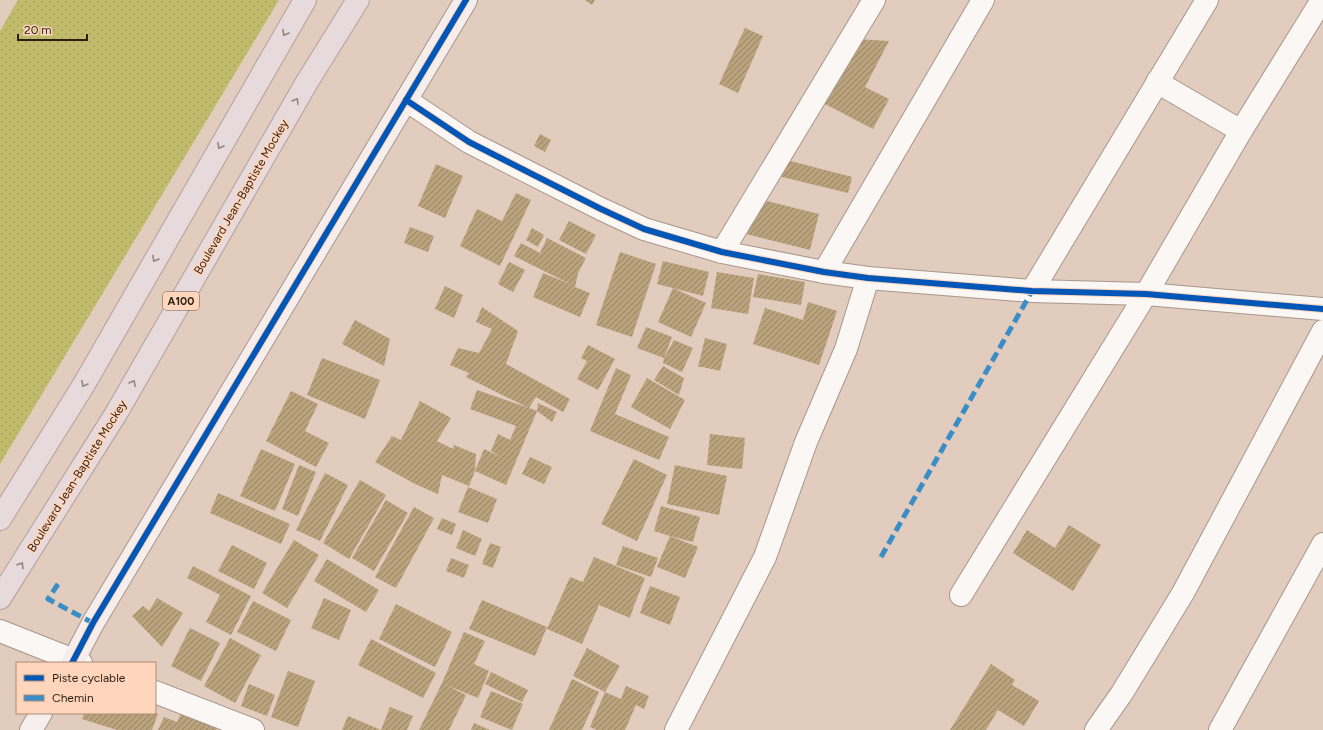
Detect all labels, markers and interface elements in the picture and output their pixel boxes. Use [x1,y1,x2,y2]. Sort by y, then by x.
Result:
scale bar [18,16,87,42]
text: 20 m [24,23,52,37]
one-way arrow [282,29,289,36]
one-way arrow [292,98,299,105]
street label: Boulevard Jean-Baptiste Mockey [191,117,291,277]
one-way arrow [217,142,225,149]
one-way arrow [153,255,160,262]
road number: A100 [163,292,199,310]
one-way arrow [81,380,88,387]
one-way arrow [129,380,136,388]
street label: Boulevard Jean-Baptiste Mockey [24,397,130,554]
one-way arrow [16,562,23,569]
legend [16,662,156,714]
text: Piste cyclable [52,671,126,685]
text: Chemin [52,691,94,705]

